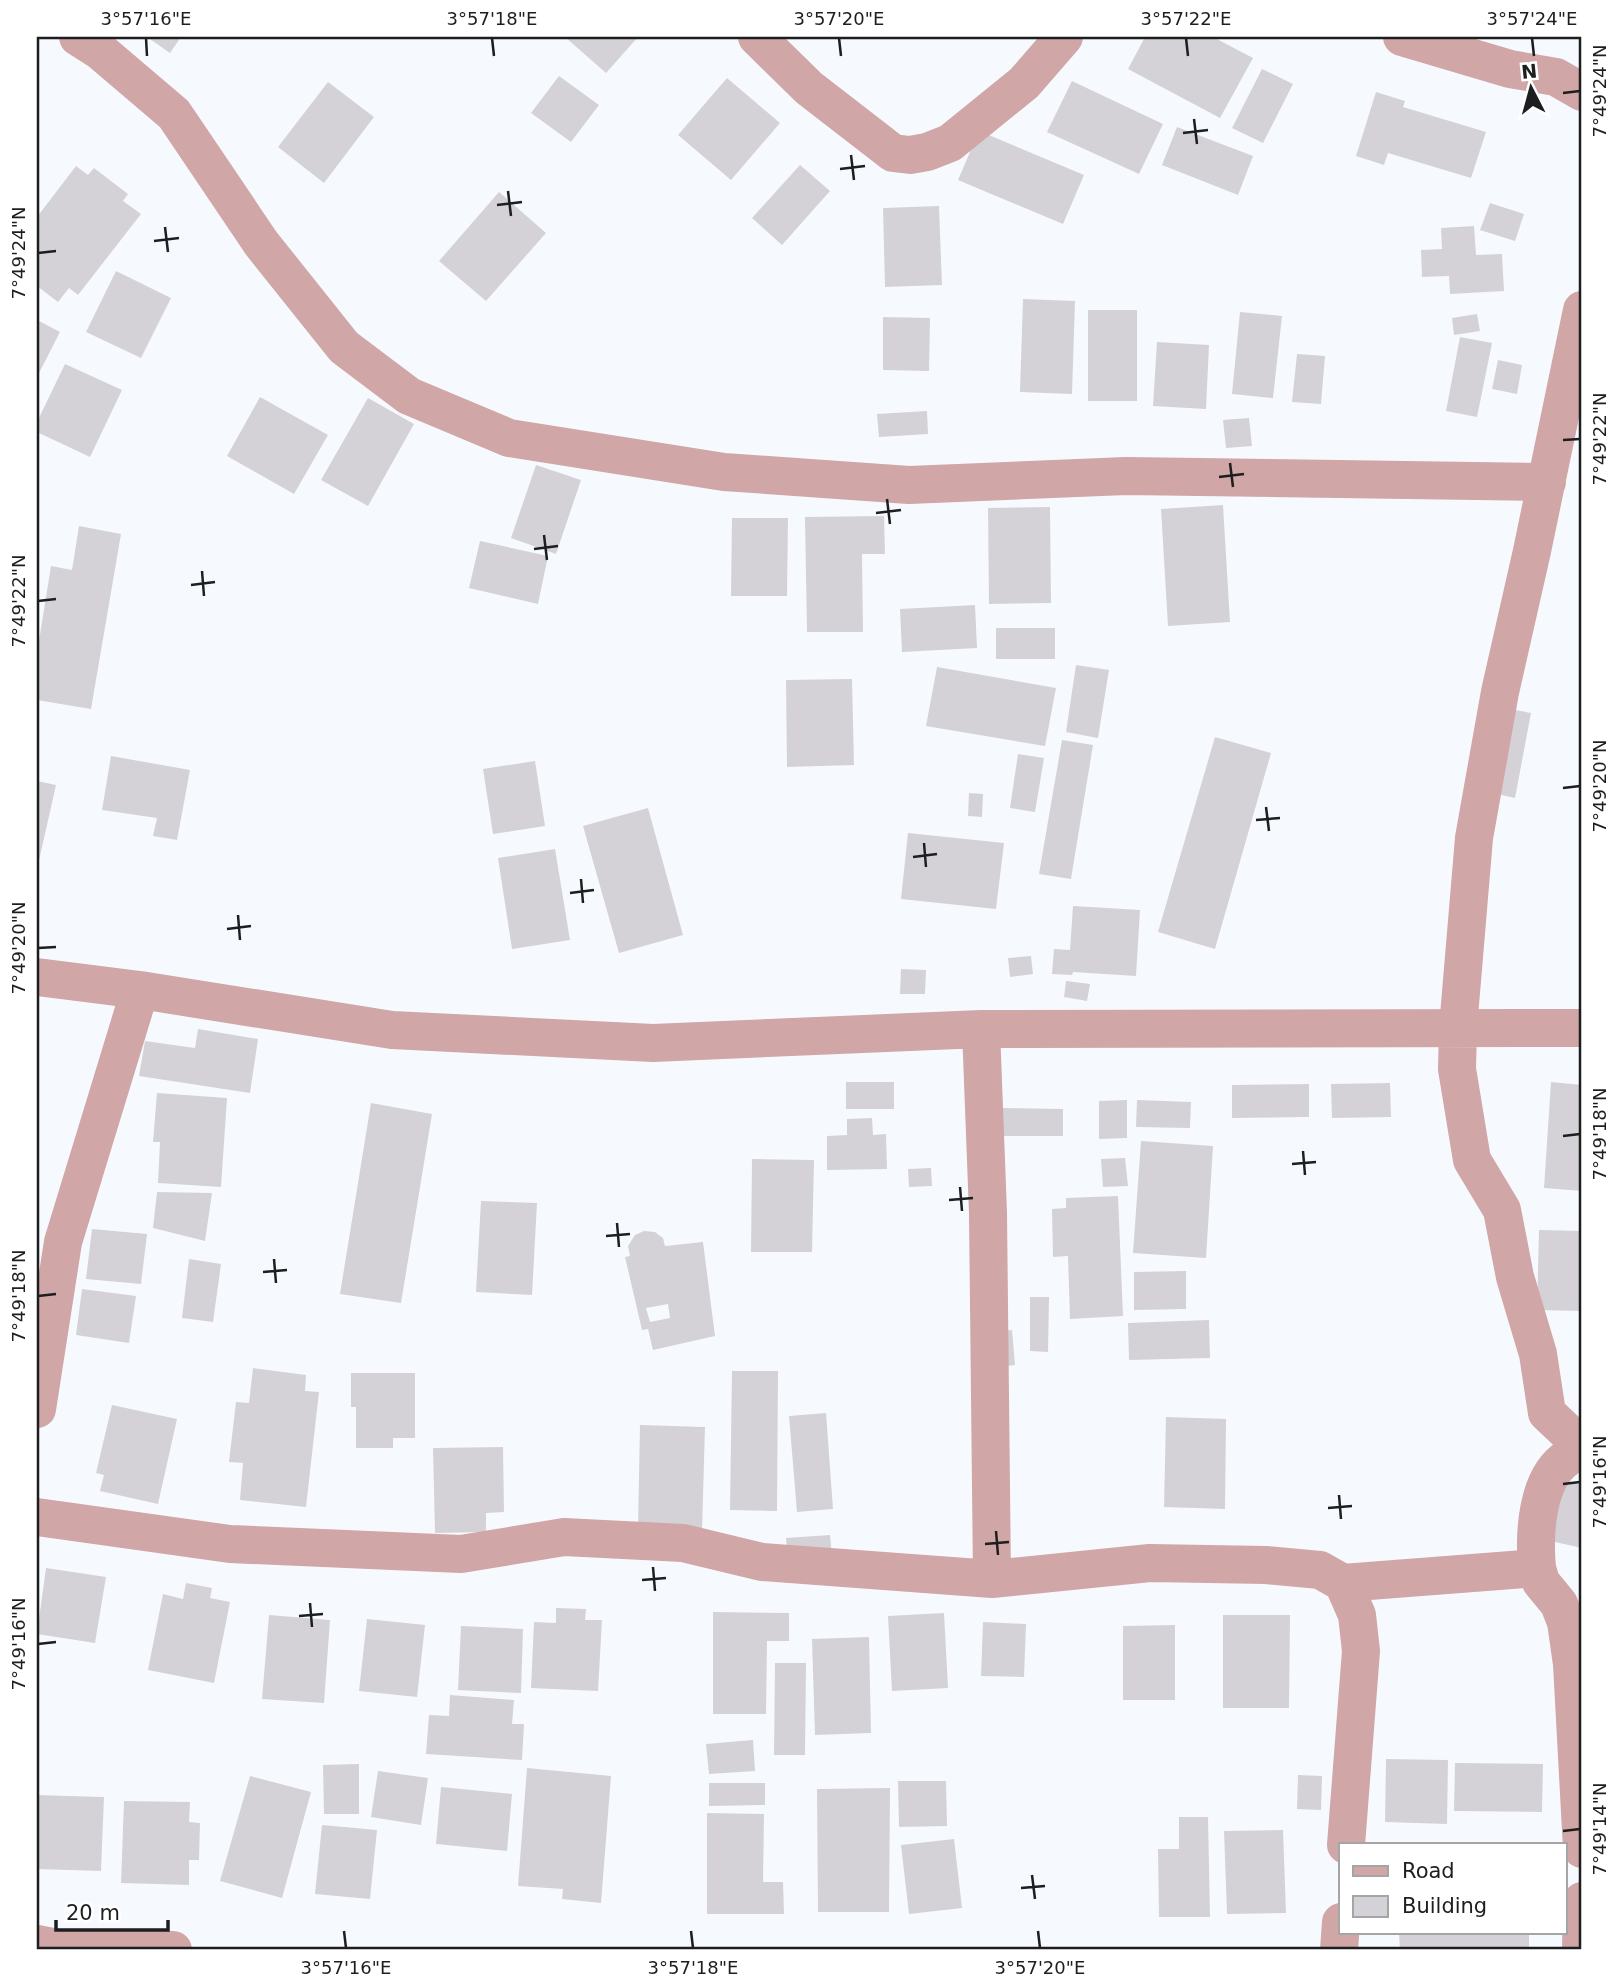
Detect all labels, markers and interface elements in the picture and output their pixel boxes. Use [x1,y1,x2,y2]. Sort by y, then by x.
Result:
text: 3°57'16"E [101,8,191,29]
text: 3°57'18"E [447,8,537,29]
text: 3°57'20"E [794,8,884,29]
text: 3°57'22"E [1141,8,1231,29]
text: 3°57'24"E [1487,8,1577,29]
text: 7°49'24"N [1589,45,1610,137]
north arrow [1496,52,1566,122]
text: N [1520,59,1538,83]
text: 7°49'24"N [8,207,29,299]
text: 7°49'22"N [1589,393,1610,485]
text: 7°49'22"N [8,555,29,647]
text: 7°49'20"N [1589,740,1610,832]
text: 7°49'20"N [8,902,29,994]
text: 7°49'18"N [1589,1088,1610,1180]
text: 7°49'18"N [8,1250,29,1342]
text: 7°49'16"N [1589,1436,1610,1528]
text: 7°49'16"N [8,1598,29,1690]
text: 7°49'14"N [1589,1783,1610,1875]
legend [1339,1843,1566,1934]
text: Road [1402,1859,1455,1883]
scale bar [56,1889,168,1933]
text: Building [1402,1894,1487,1918]
text: 20 m [66,1901,120,1925]
text: 3°57'16"E [301,1957,391,1978]
text: 3°57'18"E [648,1957,738,1978]
text: 3°57'20"E [995,1957,1085,1978]

